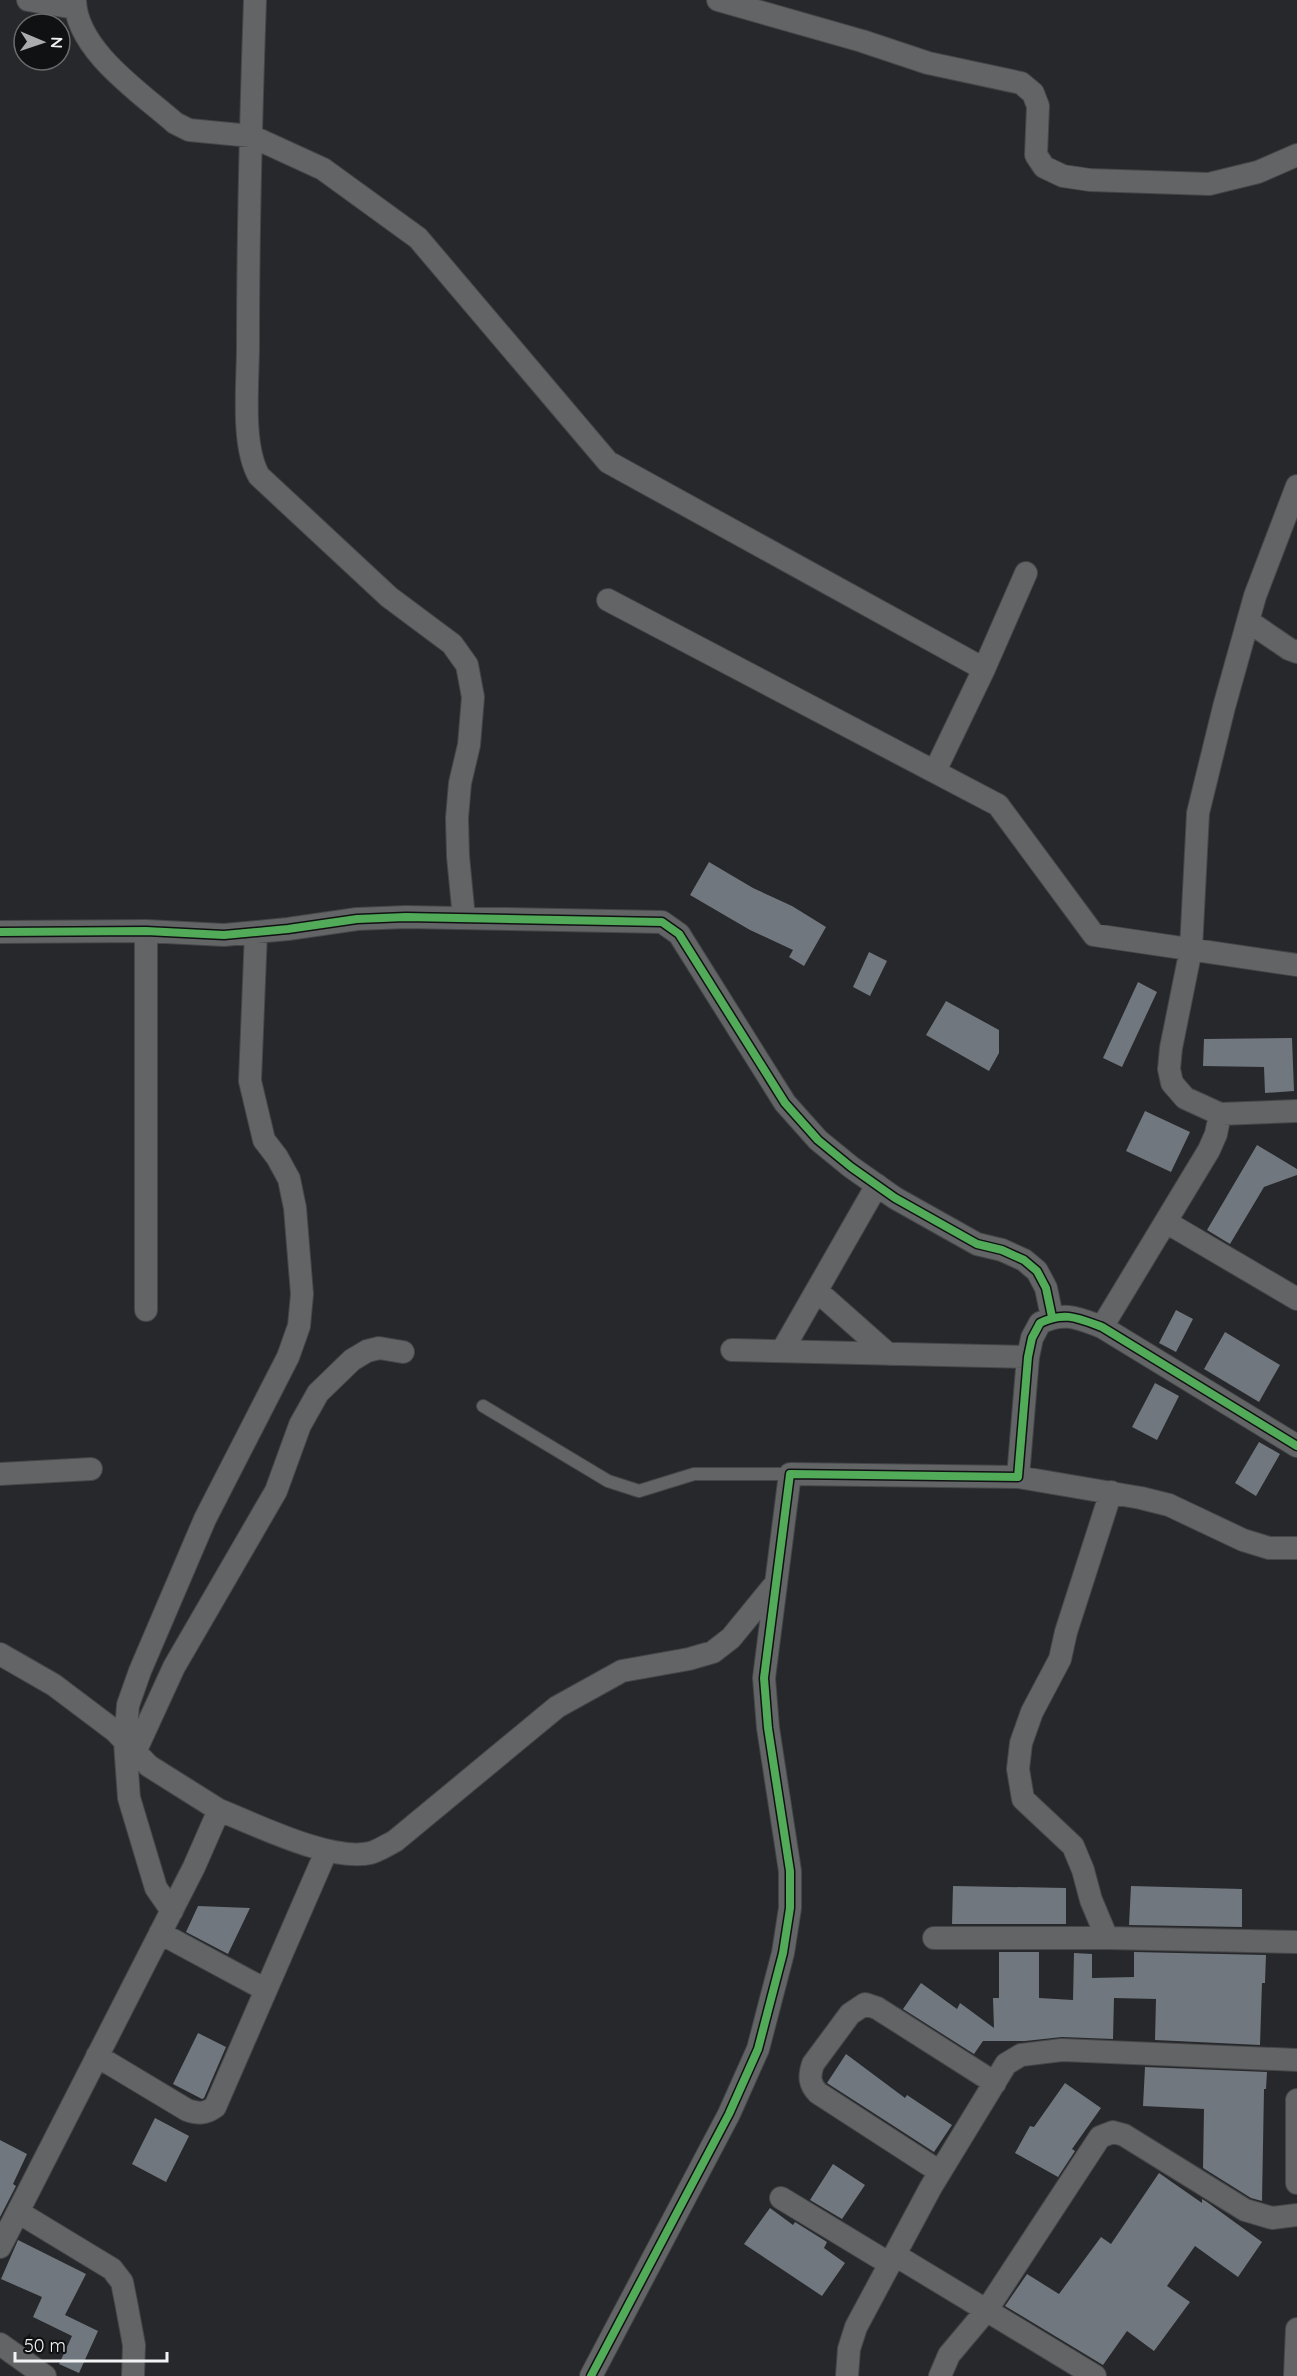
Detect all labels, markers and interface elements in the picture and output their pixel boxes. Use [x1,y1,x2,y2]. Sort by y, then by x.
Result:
north arrow [12,12,72,72]
text: N [47,36,67,49]
scale bar [15,2325,166,2363]
text: 50 m [24,2334,66,2357]

